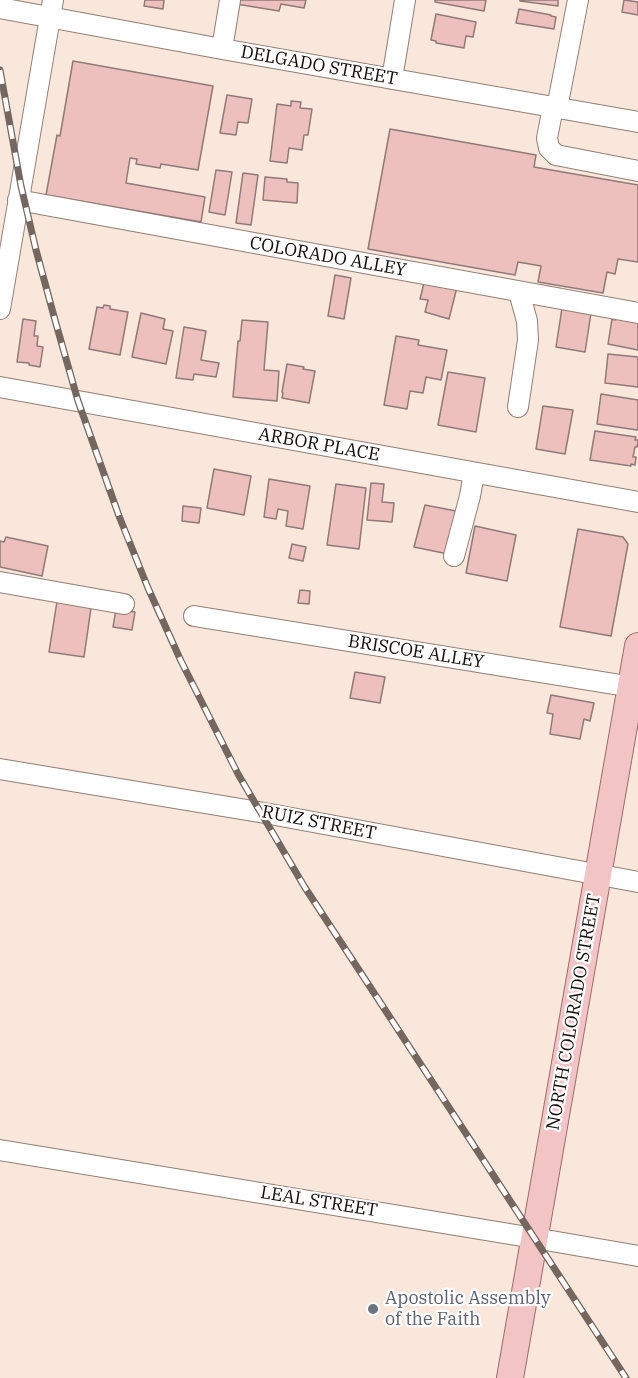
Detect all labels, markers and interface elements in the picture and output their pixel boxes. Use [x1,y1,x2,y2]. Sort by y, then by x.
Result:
street label: DELGADO STREET [239,42,399,90]
street label: COLORADO ALLEY [248,233,408,281]
street label: ARBOR PLACE [257,424,381,466]
street label: BRISCOE ALLEY [346,631,486,673]
street label: RUIZ STREET [260,801,378,845]
street label: NORTH COLORADO STREET [543,892,605,1132]
street label: LEAL STREET [259,1182,379,1222]
place label: Apostolic Assembly of the Faith [385,1288,551,1330]
marker: Apostolic Assembly of the Faith [366,1302,380,1316]

